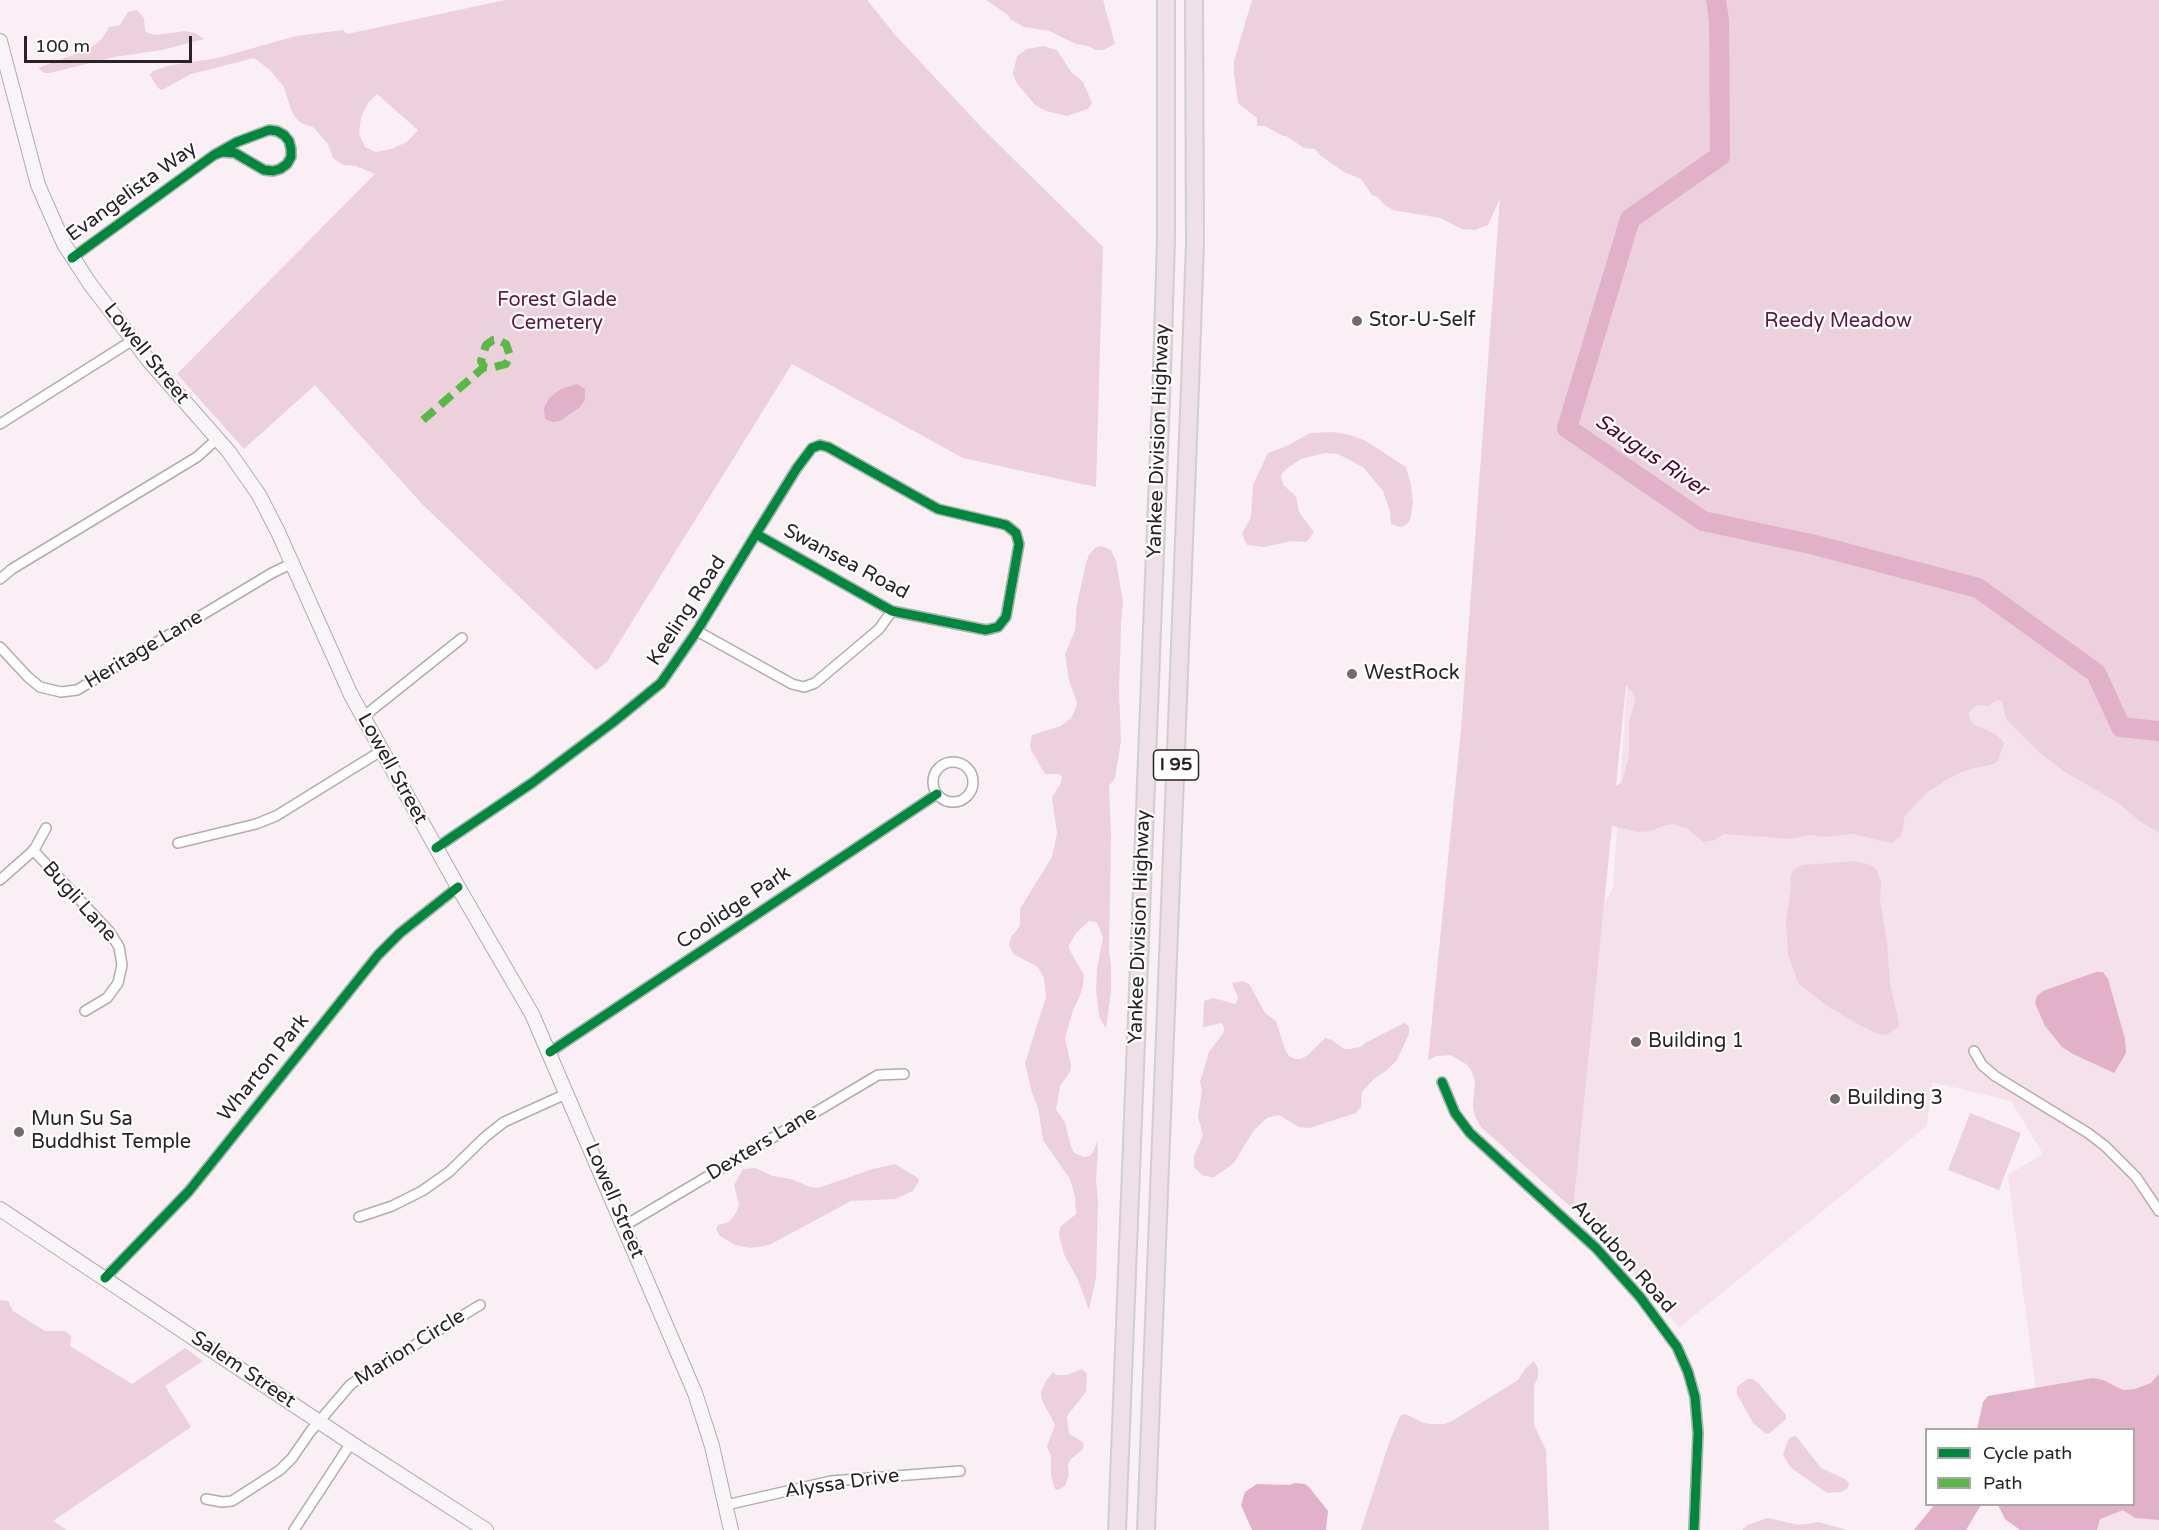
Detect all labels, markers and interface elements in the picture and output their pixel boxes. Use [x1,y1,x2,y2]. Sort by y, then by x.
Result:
scale bar [27,24,195,62]
text: 100 m [35,35,90,57]
street label: Evangelista Way [62,137,202,247]
park label: Forest Glade Cemetery [497,289,617,336]
street label: Lowell Street [98,299,194,409]
place label: Stor-U-Self [1369,309,1476,333]
park label: Reedy Meadow [1764,310,1912,334]
marker: Stor-U-Self [1350,314,1364,328]
street label: Yankee Division Highway [1143,323,1175,559]
water label: Saugus River [1590,409,1712,503]
street label: Swansea Road [779,519,913,605]
street label: Keeling Road [643,552,731,670]
street label: Heritage Lane [81,605,207,695]
place label: WestRock [1364,662,1460,686]
marker: WestRock [1345,667,1359,681]
street label: Lowell Street [352,709,432,829]
road number: I 95 [1154,750,1198,780]
street label: Yankee Division Highway [1124,809,1156,1045]
street label: Bugli Lane [37,857,121,947]
street label: Coolidge Park [672,861,796,955]
street label: Wharton Park [213,1010,315,1126]
place label: Building 1 [1648,1030,1744,1054]
marker: Building 1 [1629,1035,1643,1049]
place label: Building 3 [1847,1087,1943,1111]
marker: Building 3 [1828,1092,1842,1106]
street label: Dexters Lane [703,1102,821,1186]
place label: Mun Su Sa Buddhist Temple [31,1108,191,1155]
marker: Mun Su Sa Buddhist Temple [12,1125,26,1139]
street label: Lowell Street [579,1140,649,1262]
street label: Audubon Road [1566,1195,1680,1319]
street label: Marion Circle [350,1304,470,1392]
street label: Salem Street [186,1326,300,1414]
legend [1925,1428,2135,1506]
text: Cycle path [1983,1442,2072,1464]
street label: Alyssa Drive [783,1464,901,1504]
text: Path [1983,1472,2022,1494]

